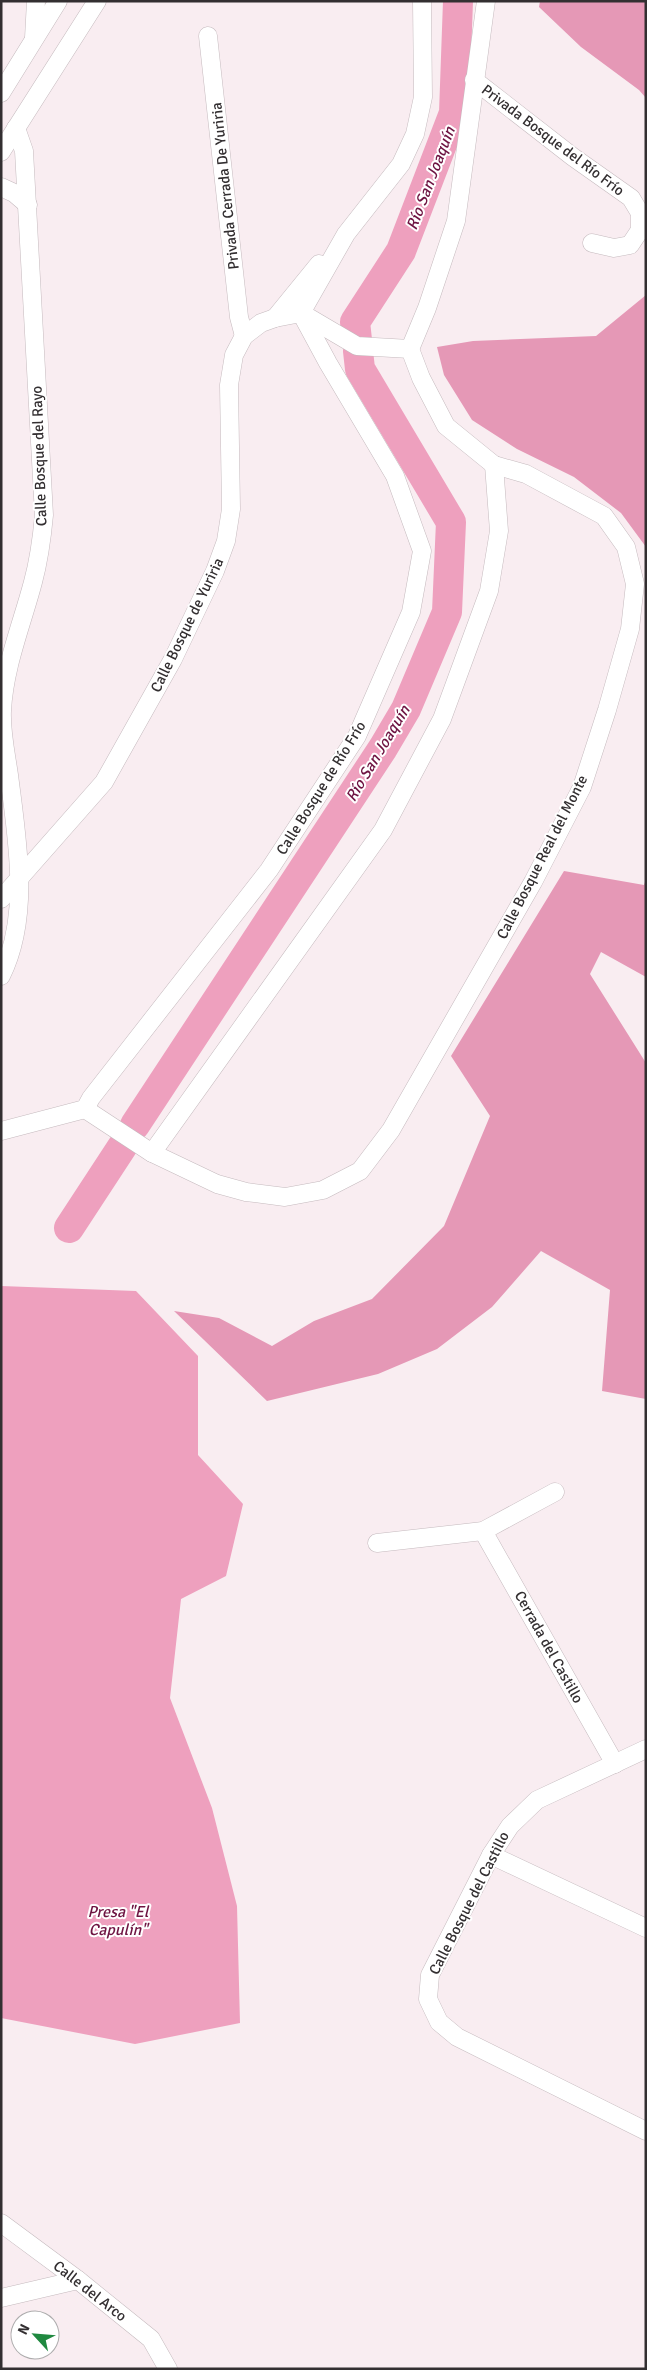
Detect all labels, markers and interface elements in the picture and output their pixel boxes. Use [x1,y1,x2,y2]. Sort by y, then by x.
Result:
street label: Privada Bosque del Río Frío [478,80,628,200]
street label: Privada Cerrada De Yuriria [207,102,243,270]
water label: Río San Joaquín [402,123,460,233]
street label: Calle Bosque del Rayo [28,385,50,526]
street label: Calle Bosque de Yuriria [147,555,227,695]
water label: Río San Joaquín [341,701,415,805]
street label: Calle Bosque de Río Frío [272,718,370,858]
street label: Calle Bosque Real del Monte [493,772,591,942]
street label: Cerrada del Castillo [511,1588,587,1707]
street label: Calle Bosque del Castillo [425,1828,513,1978]
water label: Presa "El Capulín" [88,1902,150,1940]
street label: Calle del Arco [50,2257,130,2325]
north arrow [10,2310,60,2360]
text: N [14,2321,34,2338]

